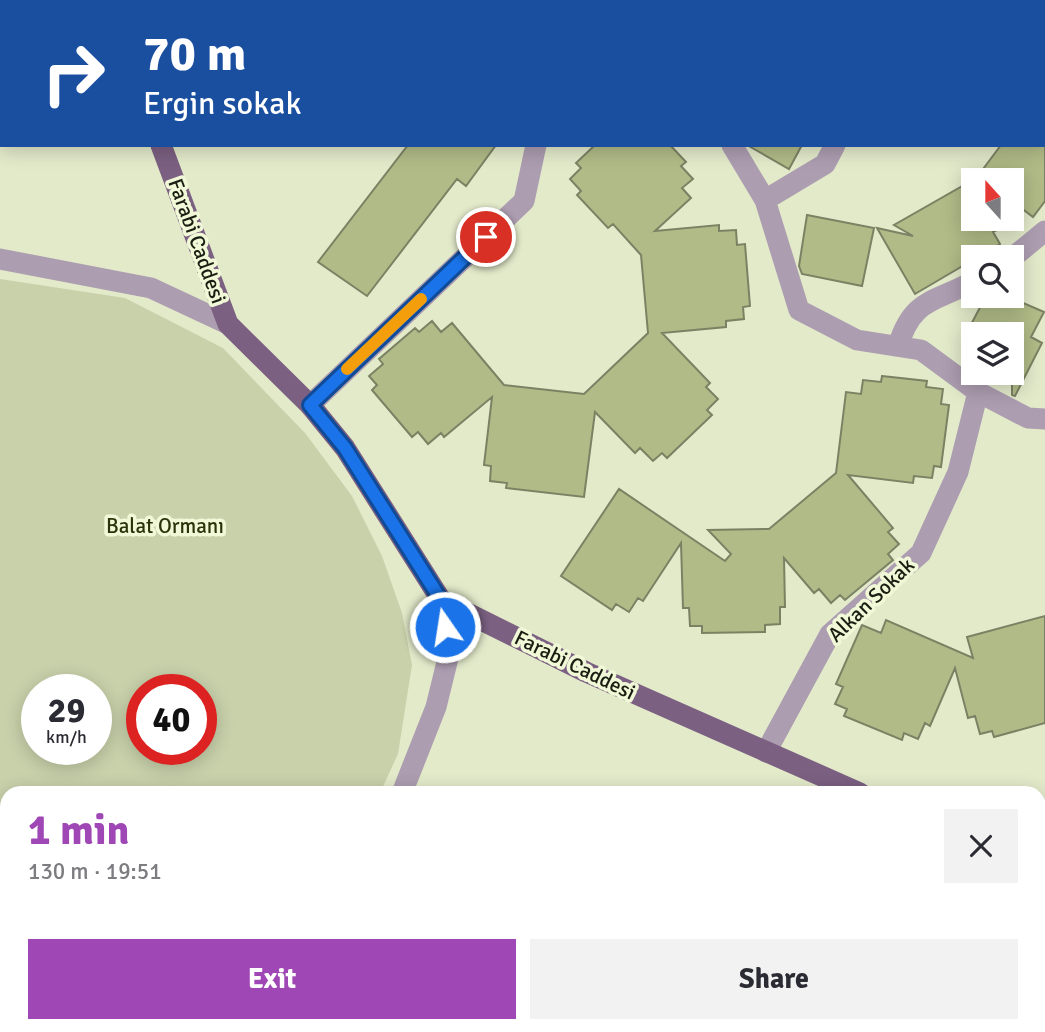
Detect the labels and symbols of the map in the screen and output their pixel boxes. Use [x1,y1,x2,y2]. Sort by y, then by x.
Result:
north arrow [961,168,1024,231]
street label: Farabi Caddesi [162,175,232,307]
pin [456,207,516,267]
park label: Balat Ormanı [106,513,224,539]
street label: Alkan Sokak [822,552,920,648]
position arrow [408,590,482,664]
street label: Farabi Caddesi [510,625,640,705]
speed limit sign: 40 [126,674,217,765]

